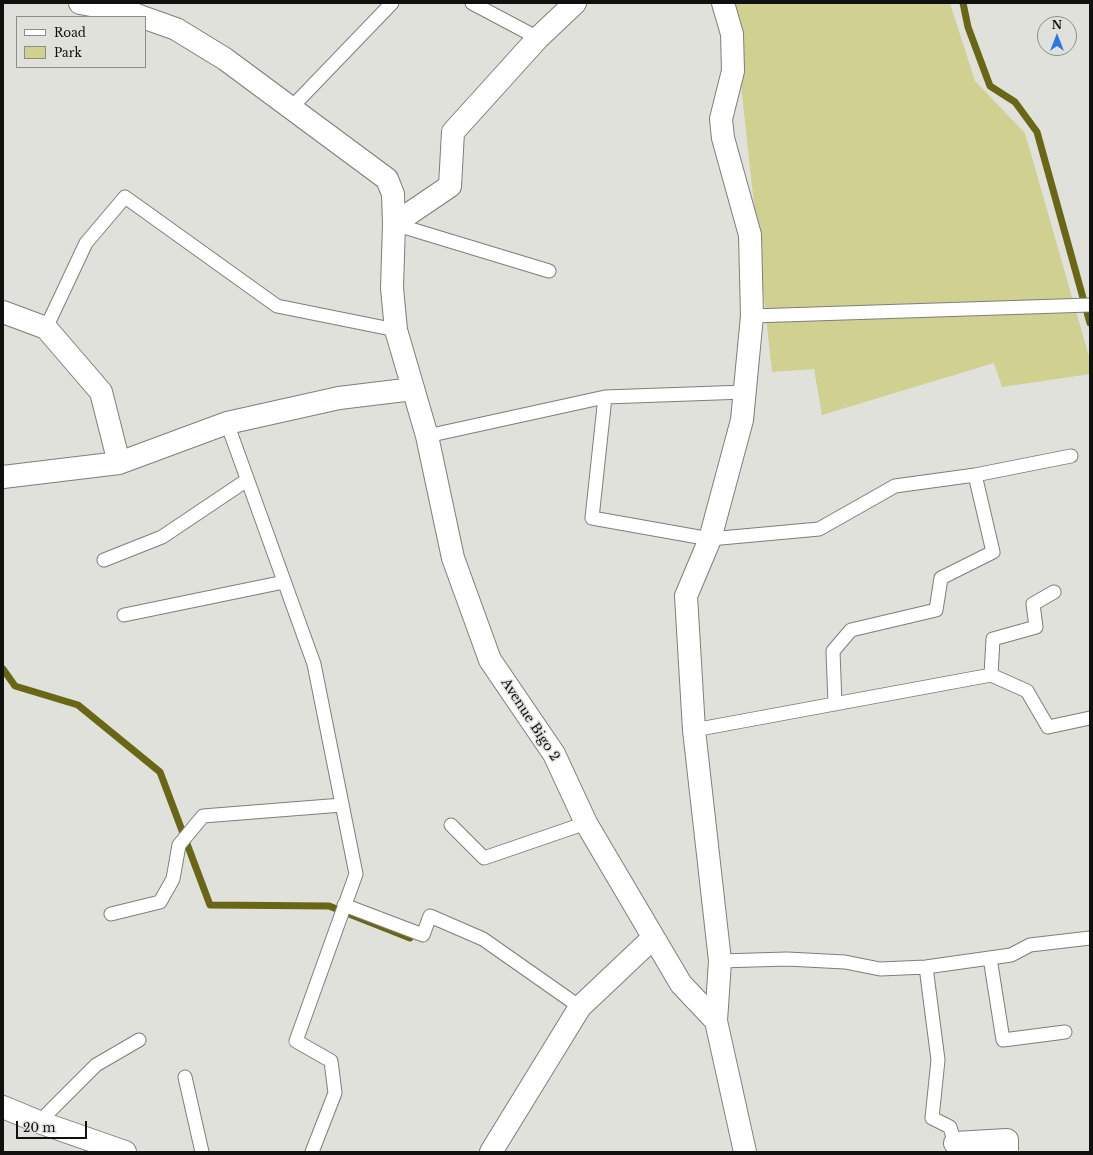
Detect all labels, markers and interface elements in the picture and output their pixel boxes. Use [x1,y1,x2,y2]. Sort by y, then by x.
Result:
legend [16,16,146,68]
north arrow [1037,16,1077,56]
text: N [1052,18,1062,32]
text: Road [54,25,86,40]
text: Park [54,45,82,60]
street label: Avenue Bigo 2 [497,676,563,764]
scale bar [18,1113,89,1139]
text: 20 m [23,1120,55,1135]

